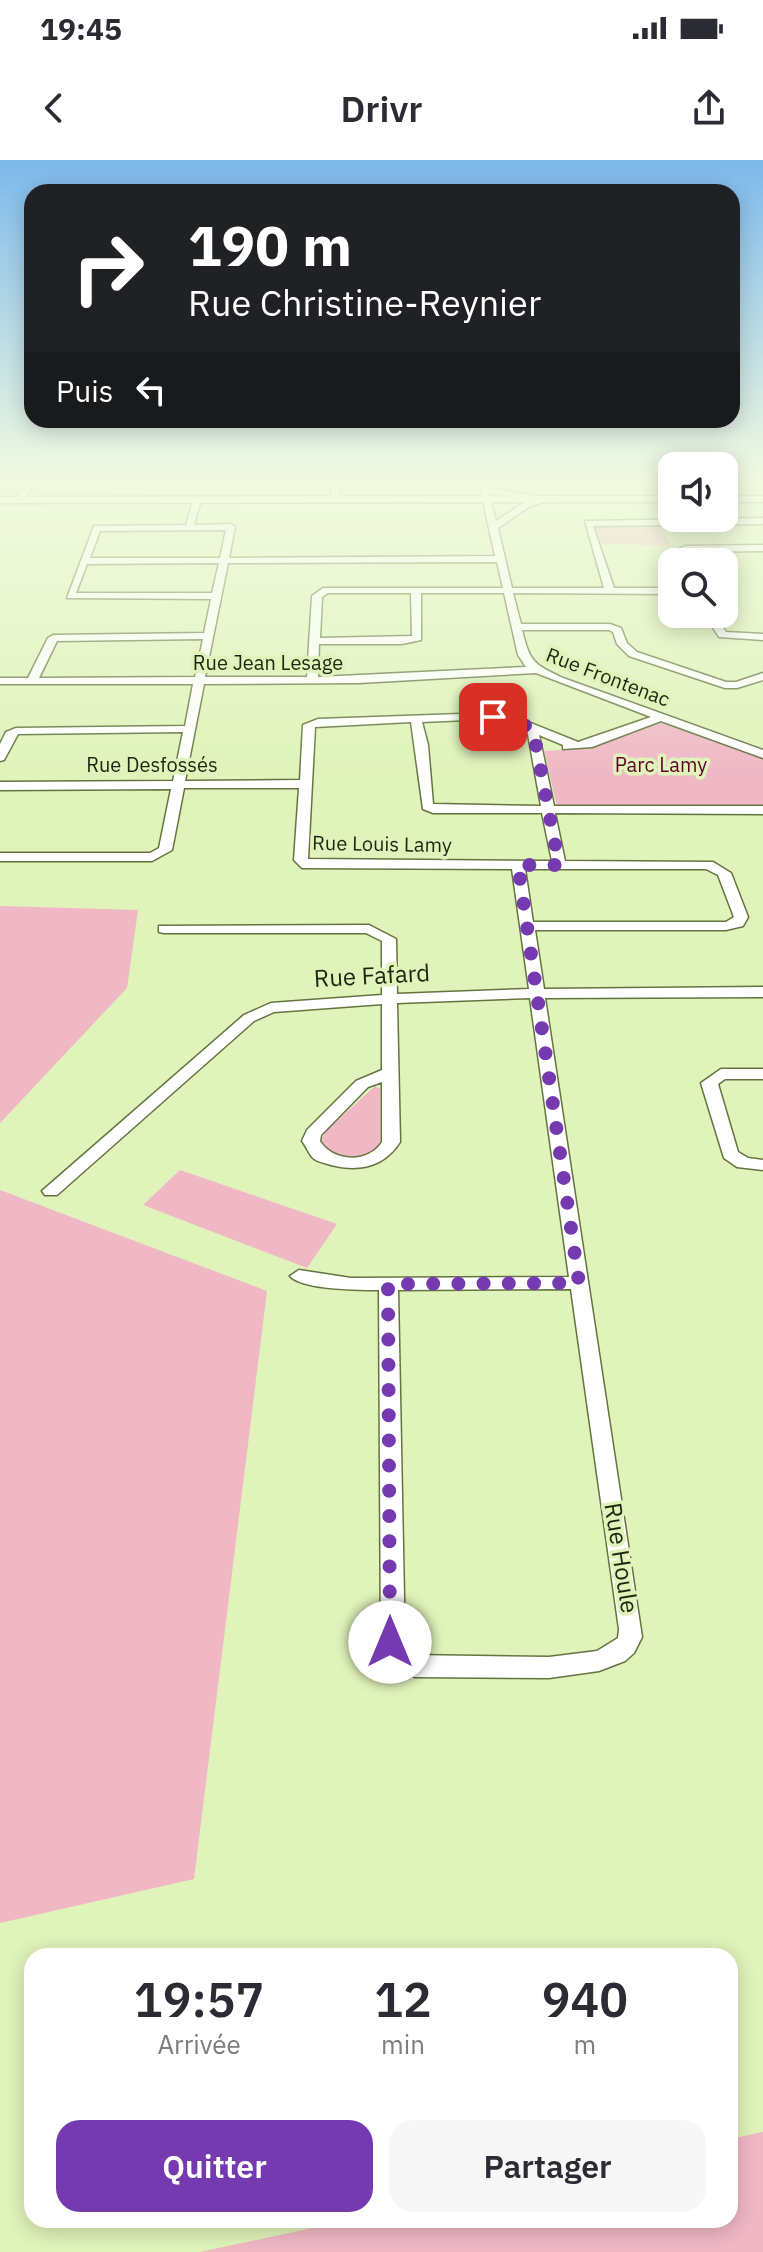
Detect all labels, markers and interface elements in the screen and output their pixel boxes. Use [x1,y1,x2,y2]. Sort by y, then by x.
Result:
text: 19:45 [40,9,122,48]
text: Drivr [341,85,422,132]
icon: back [32,86,76,130]
icon: share [687,86,731,130]
text: 190 m [188,209,352,281]
icon: right [56,216,160,320]
text: Rue Christine-Reynier [188,279,541,326]
icon: left [129,368,173,412]
text: Puis [56,371,113,410]
map controls [658,452,738,628]
button: sound [658,452,738,532]
button: search [658,548,738,628]
street label: Rue Frontenac [542,641,674,713]
street label: Rue Jean Lesage [193,649,343,676]
pin [459,683,527,751]
icon: arrive [471,695,515,739]
street label: Rue Desfossés [86,751,218,778]
park label: Parc Lamy [615,751,707,778]
street label: Rue Louis Lamy [312,829,452,858]
street label: Rue Fafard [313,956,431,994]
street label: Rue Houle [597,1500,647,1615]
position arrow [348,1600,432,1684]
text: 19:57 [134,1968,264,2030]
text: 12 [374,1968,432,2030]
text: 940 [542,1968,628,2030]
text: Arrivée [157,2027,241,2061]
text: min [381,2027,425,2061]
text: m [574,2027,596,2061]
button: Quitter [56,2120,373,2212]
button: Partager [389,2120,706,2212]

